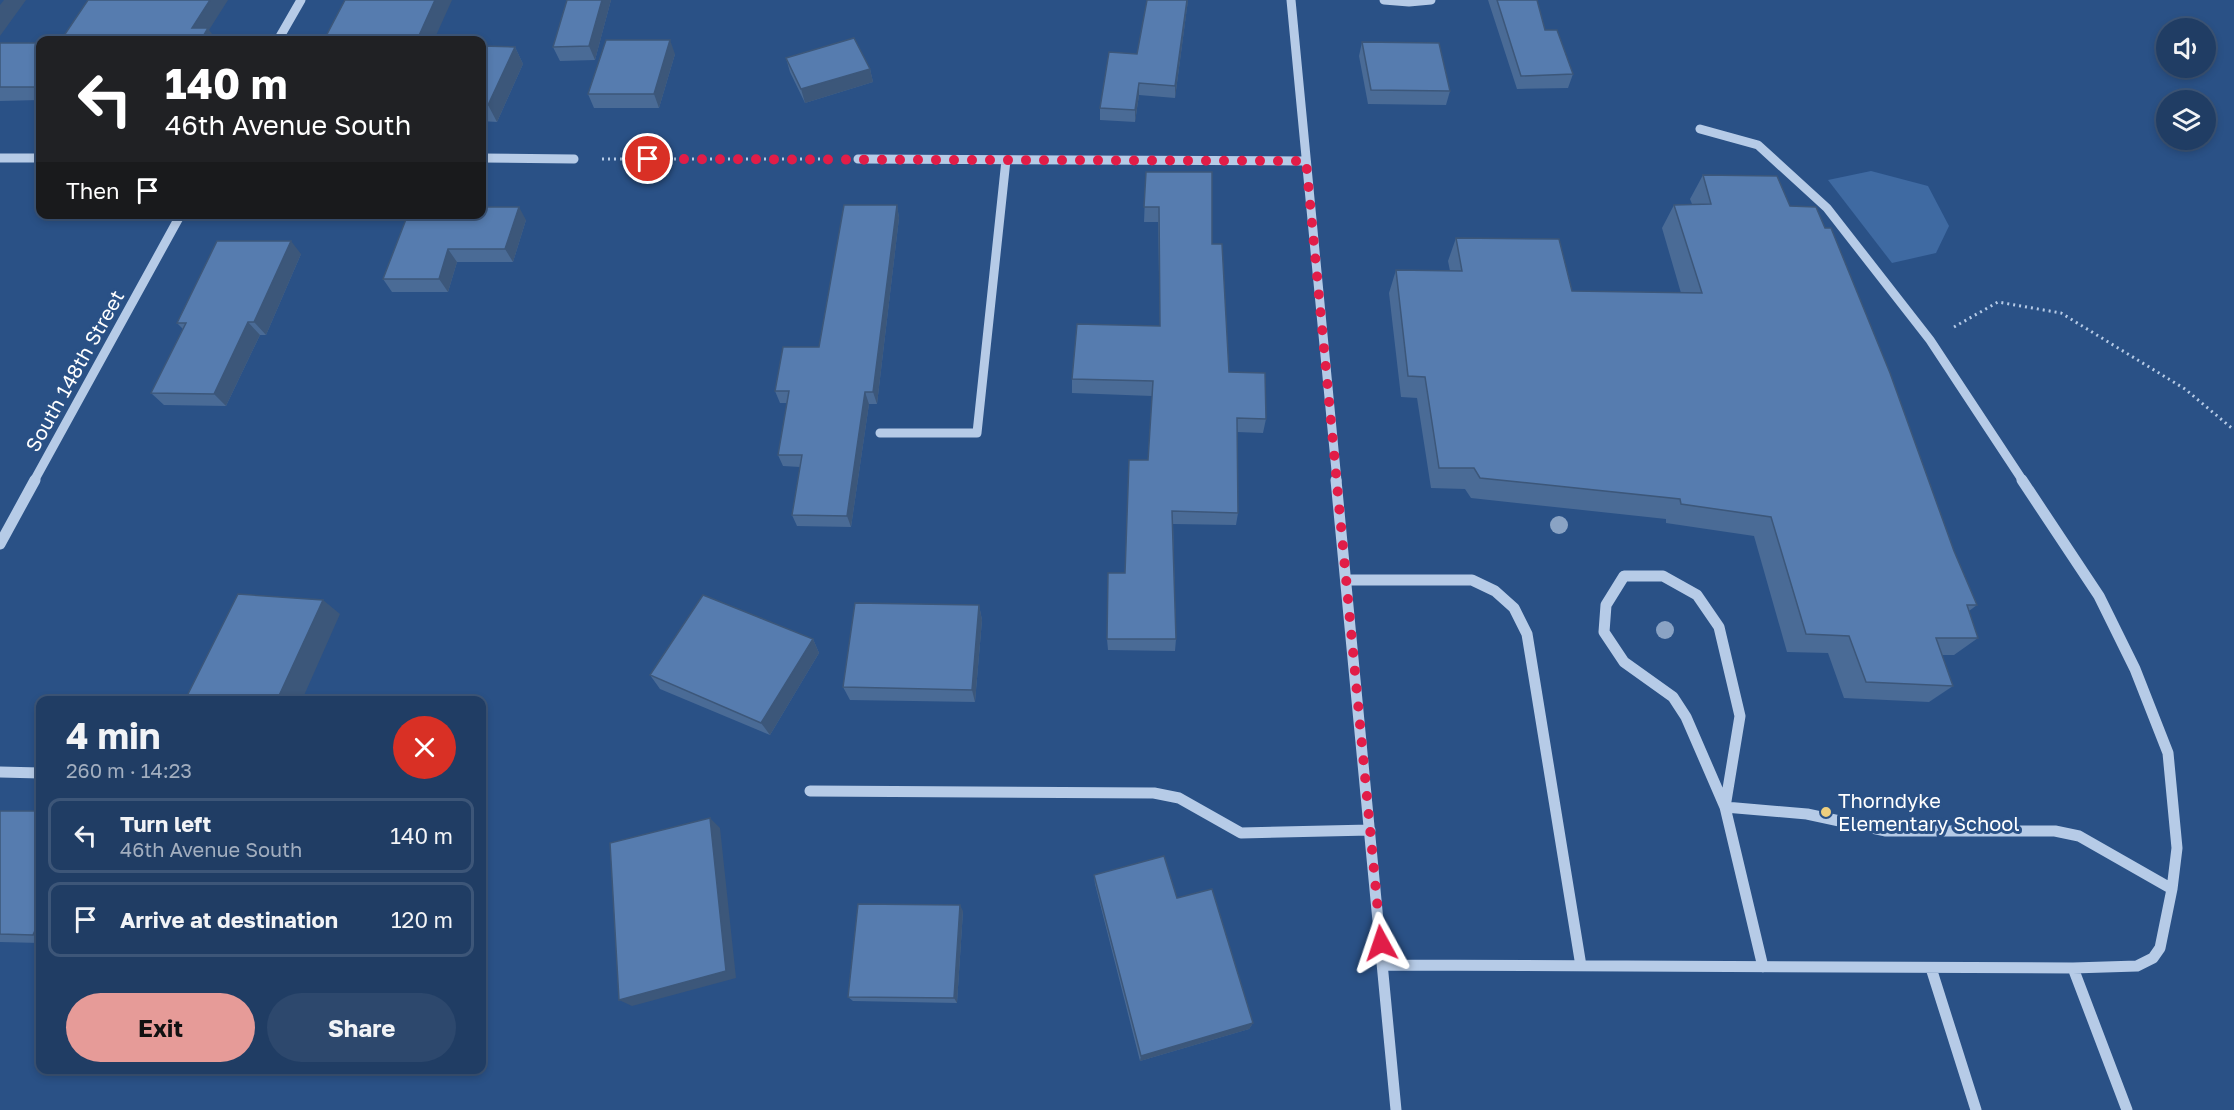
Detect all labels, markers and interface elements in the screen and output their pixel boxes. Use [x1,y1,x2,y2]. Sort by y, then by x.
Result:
map controls [2156,18,2216,150]
button: sound [2156,18,2216,78]
text: 140 m [165,58,287,108]
icon: left [66,60,144,138]
button: layers [2156,90,2216,150]
text: 46th Avenue South [165,109,411,141]
pin [622,133,673,184]
icon: arrive [631,142,664,175]
icon: arrive [131,174,164,207]
text: Then [66,177,119,204]
street label: South 148th Street [20,286,128,455]
text: 4 min [66,714,161,757]
button: close [393,716,456,779]
text: 260 m · 14:23 [66,758,192,782]
place label: Thorndyke Elementary School [1838,788,2020,835]
marker: Thorndyke Elementary School [1819,805,1833,819]
text: Turn left [120,810,211,837]
icon: left [69,819,102,852]
text: 140 m [390,822,453,849]
text: 46th Avenue South [120,837,302,861]
icon: arrive [69,903,102,936]
text: Arrive at destination [120,906,338,933]
text: 120 m [391,906,453,933]
position arrow [1349,911,1413,975]
button: Exit [66,993,255,1062]
button: Share [267,993,456,1062]

